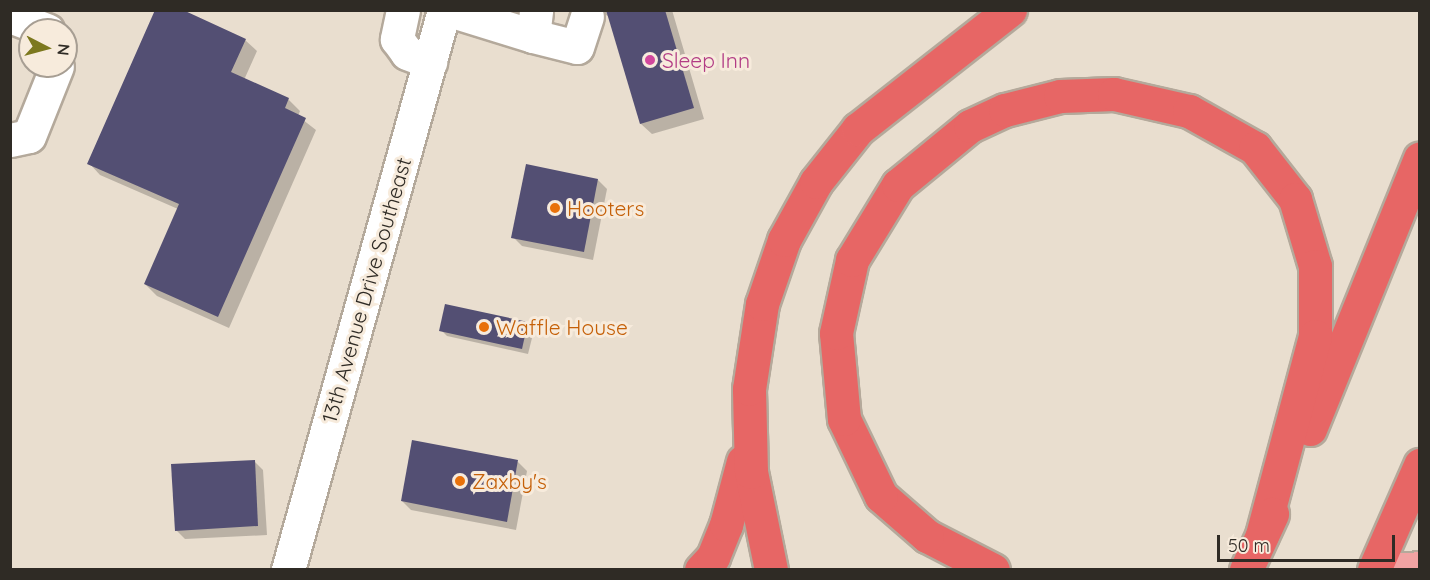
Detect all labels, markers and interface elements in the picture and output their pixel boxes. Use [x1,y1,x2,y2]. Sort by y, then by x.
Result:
north arrow [18,18,78,78]
text: N [53,43,74,57]
place label: Sleep Inn [662,47,750,73]
marker: Sleep Inn [643,53,657,67]
street label: 13th Avenue Drive Southeast [316,155,416,425]
place label: Hooters [567,195,644,221]
marker: Hooters [548,201,562,215]
place label: Waffle House [496,314,628,340]
marker: Waffle House [477,320,491,334]
place label: Zaxby's [472,468,547,494]
marker: Zaxby's [453,474,467,488]
scale bar [1220,523,1398,561]
text: 50 m [1228,534,1270,557]

